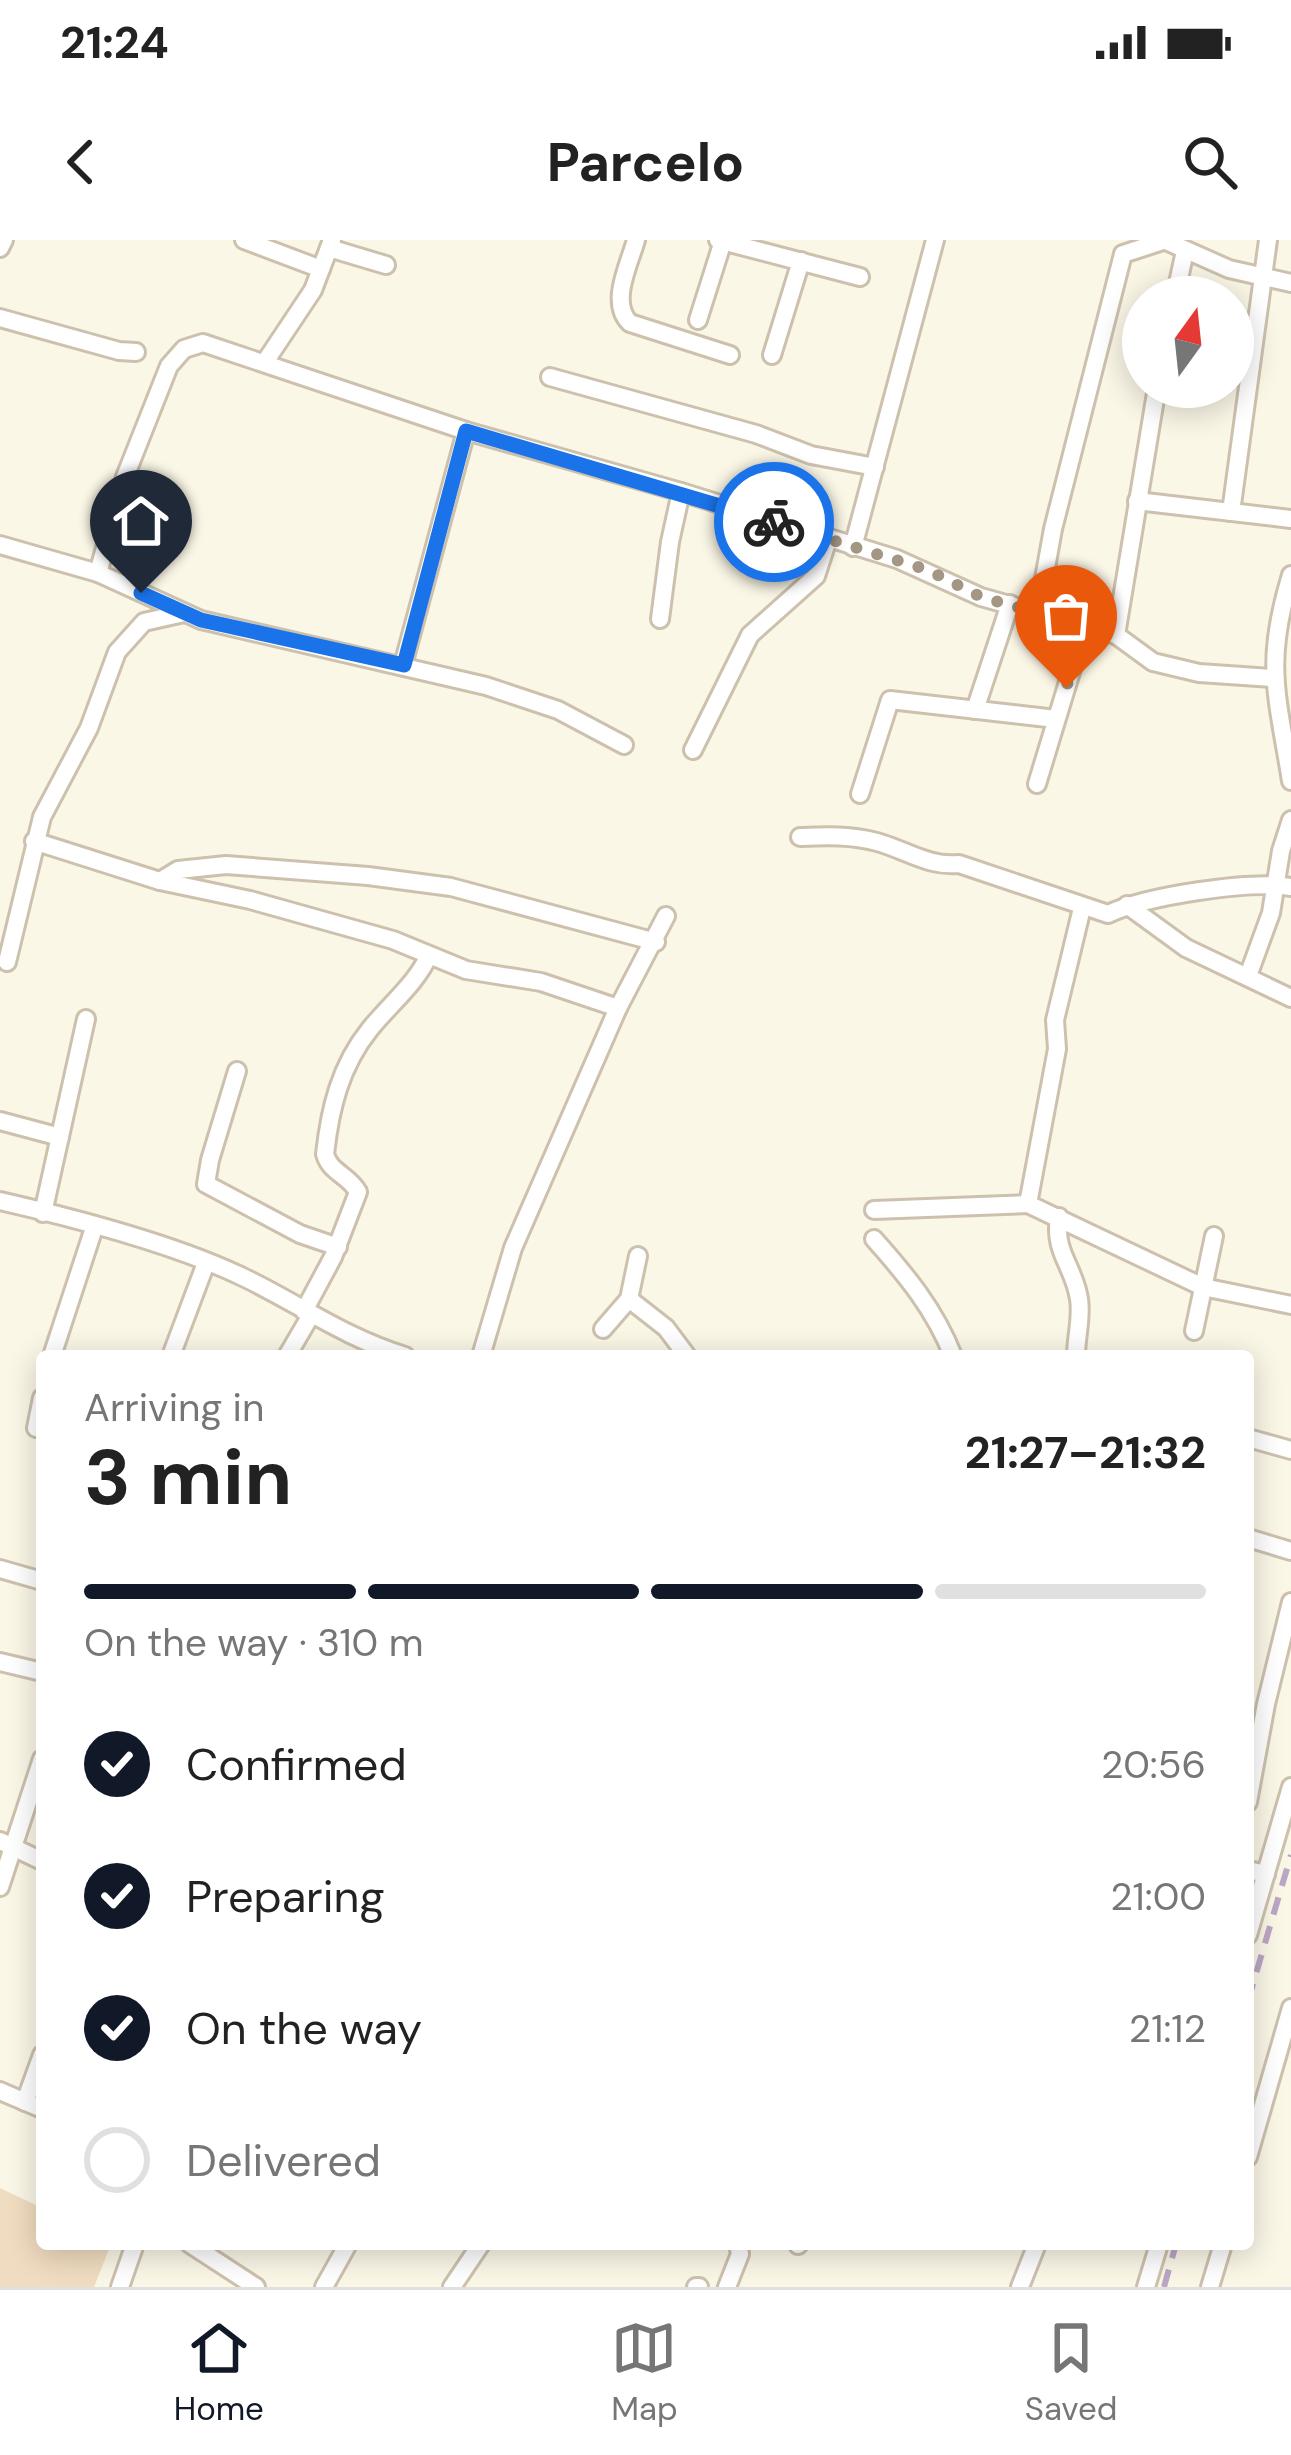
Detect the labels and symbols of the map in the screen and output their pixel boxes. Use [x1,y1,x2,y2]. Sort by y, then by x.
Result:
north arrow [1122,276,1254,408]
courier [714,462,834,582]
pin [90,470,192,593]
pin [1015,565,1117,688]

